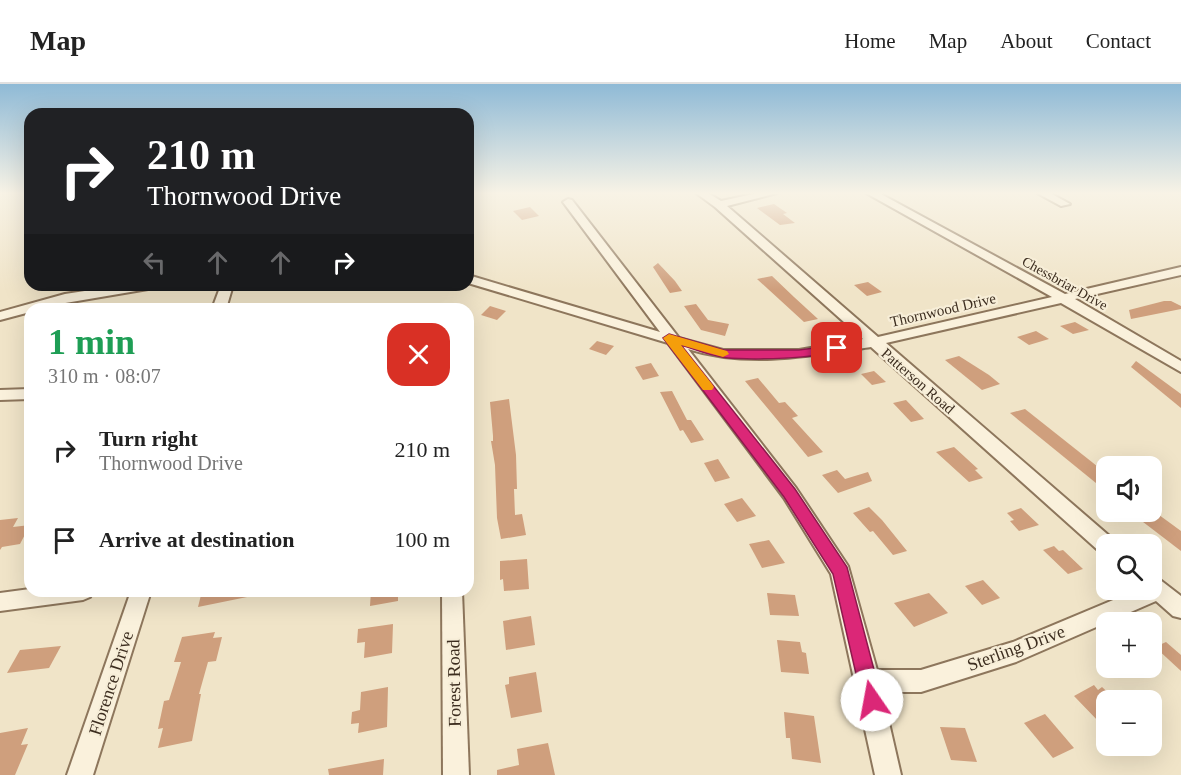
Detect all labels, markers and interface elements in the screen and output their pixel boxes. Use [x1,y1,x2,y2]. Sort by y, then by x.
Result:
text: Map [30,25,86,56]
text: Home [844,29,896,53]
text: Map [929,29,967,53]
text: About [1000,29,1053,53]
text: Contact [1086,29,1151,53]
icon: right [48,132,126,210]
text: 210 m [147,132,256,178]
text: Thornwood Drive [147,181,341,211]
icon: left [138,246,171,279]
icon: ahead [201,246,234,279]
icon: ahead [264,246,297,279]
icon: right [327,246,360,279]
street label: Chessbriar Drive [1019,254,1110,313]
street label: Thornwood Drive [889,290,998,330]
text: 1 min [48,322,135,362]
pin [811,322,862,373]
button: close [387,323,450,386]
icon: arrive [820,331,853,364]
street label: Patterson Road [878,345,958,417]
text: 310 m · 08:07 [48,365,161,387]
text: Turn right [99,426,198,451]
icon: right [48,434,81,467]
text: 210 m [394,437,450,462]
text: Thornwood Drive [99,452,243,474]
map controls [1096,456,1162,756]
button: sound [1096,456,1162,522]
icon: arrive [48,524,81,557]
text: Arrive at destination [99,527,295,552]
text: 100 m [394,527,450,552]
button: search [1096,534,1162,600]
button: + [1096,612,1162,678]
street label: Sterling Drive [964,621,1068,675]
street label: Florence Drive [85,628,137,738]
street label: Forest Road [443,639,465,727]
position arrow [840,668,904,732]
button: − [1096,690,1162,756]

